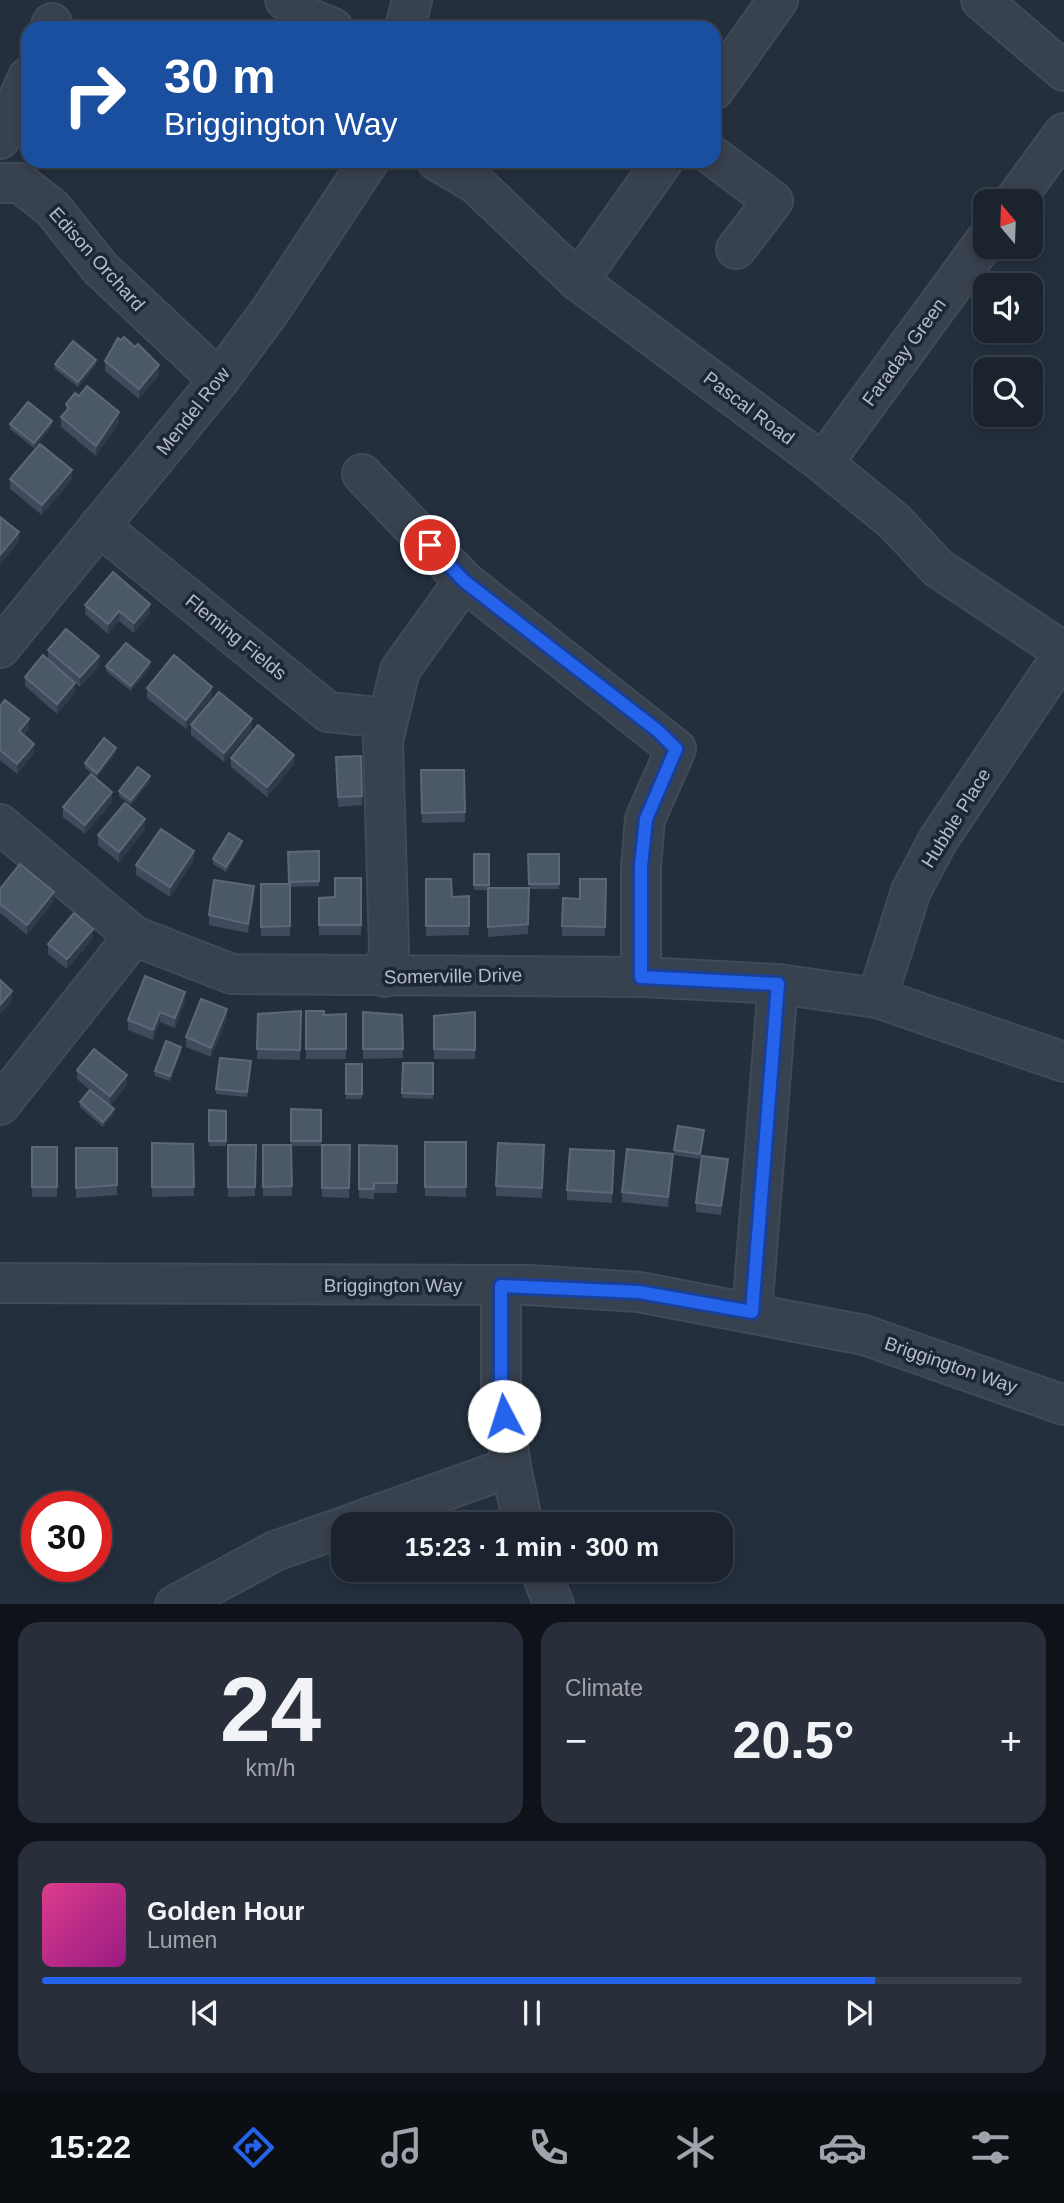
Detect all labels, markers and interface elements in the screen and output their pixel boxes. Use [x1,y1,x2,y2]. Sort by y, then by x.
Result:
icon: right [49,49,140,140]
text: 30 m [164,49,276,103]
text: Briggington Way [164,106,398,142]
north arrow [973,189,1043,259]
map controls [973,189,1043,427]
street label: Edison Orchard [45,203,149,315]
button: sound [973,273,1043,343]
street label: Faraday Green [858,294,950,410]
button: search [973,357,1043,427]
street label: Mendel Row [152,363,234,459]
street label: Pascal Road [700,367,798,449]
pin [400,515,460,575]
icon: arrive [411,526,449,564]
street label: Fleming Fields [181,590,291,684]
street label: Hubble Place [917,765,995,871]
street label: Somerville Drive [384,964,522,988]
street label: Briggington Way [324,1275,463,1296]
street label: Briggington Way [882,1332,1020,1398]
position arrow [467,1379,541,1453]
speed limit sign: 30 [21,1491,112,1582]
text: 15:23 · 1 min · 300 m [405,1532,659,1562]
text: 24 [220,1659,321,1760]
text: Climate [565,1675,643,1701]
text: 20.5° [732,1711,855,1769]
text: − [565,1720,587,1762]
text: + [1000,1720,1022,1762]
text: km/h [246,1755,295,1781]
text: Golden Hour [147,1896,304,1926]
text: Lumen [147,1927,217,1953]
icon: previous [186,1994,224,2032]
icon: pause [513,1994,551,2032]
icon: next [840,1994,878,2032]
icon: directions [229,2123,278,2172]
icon: music [377,2123,426,2172]
icon: phone [524,2123,573,2172]
icon: climate [671,2123,720,2172]
icon: car [818,2123,867,2172]
icon: filters [966,2123,1015,2172]
text: 15:22 [49,2129,131,2165]

